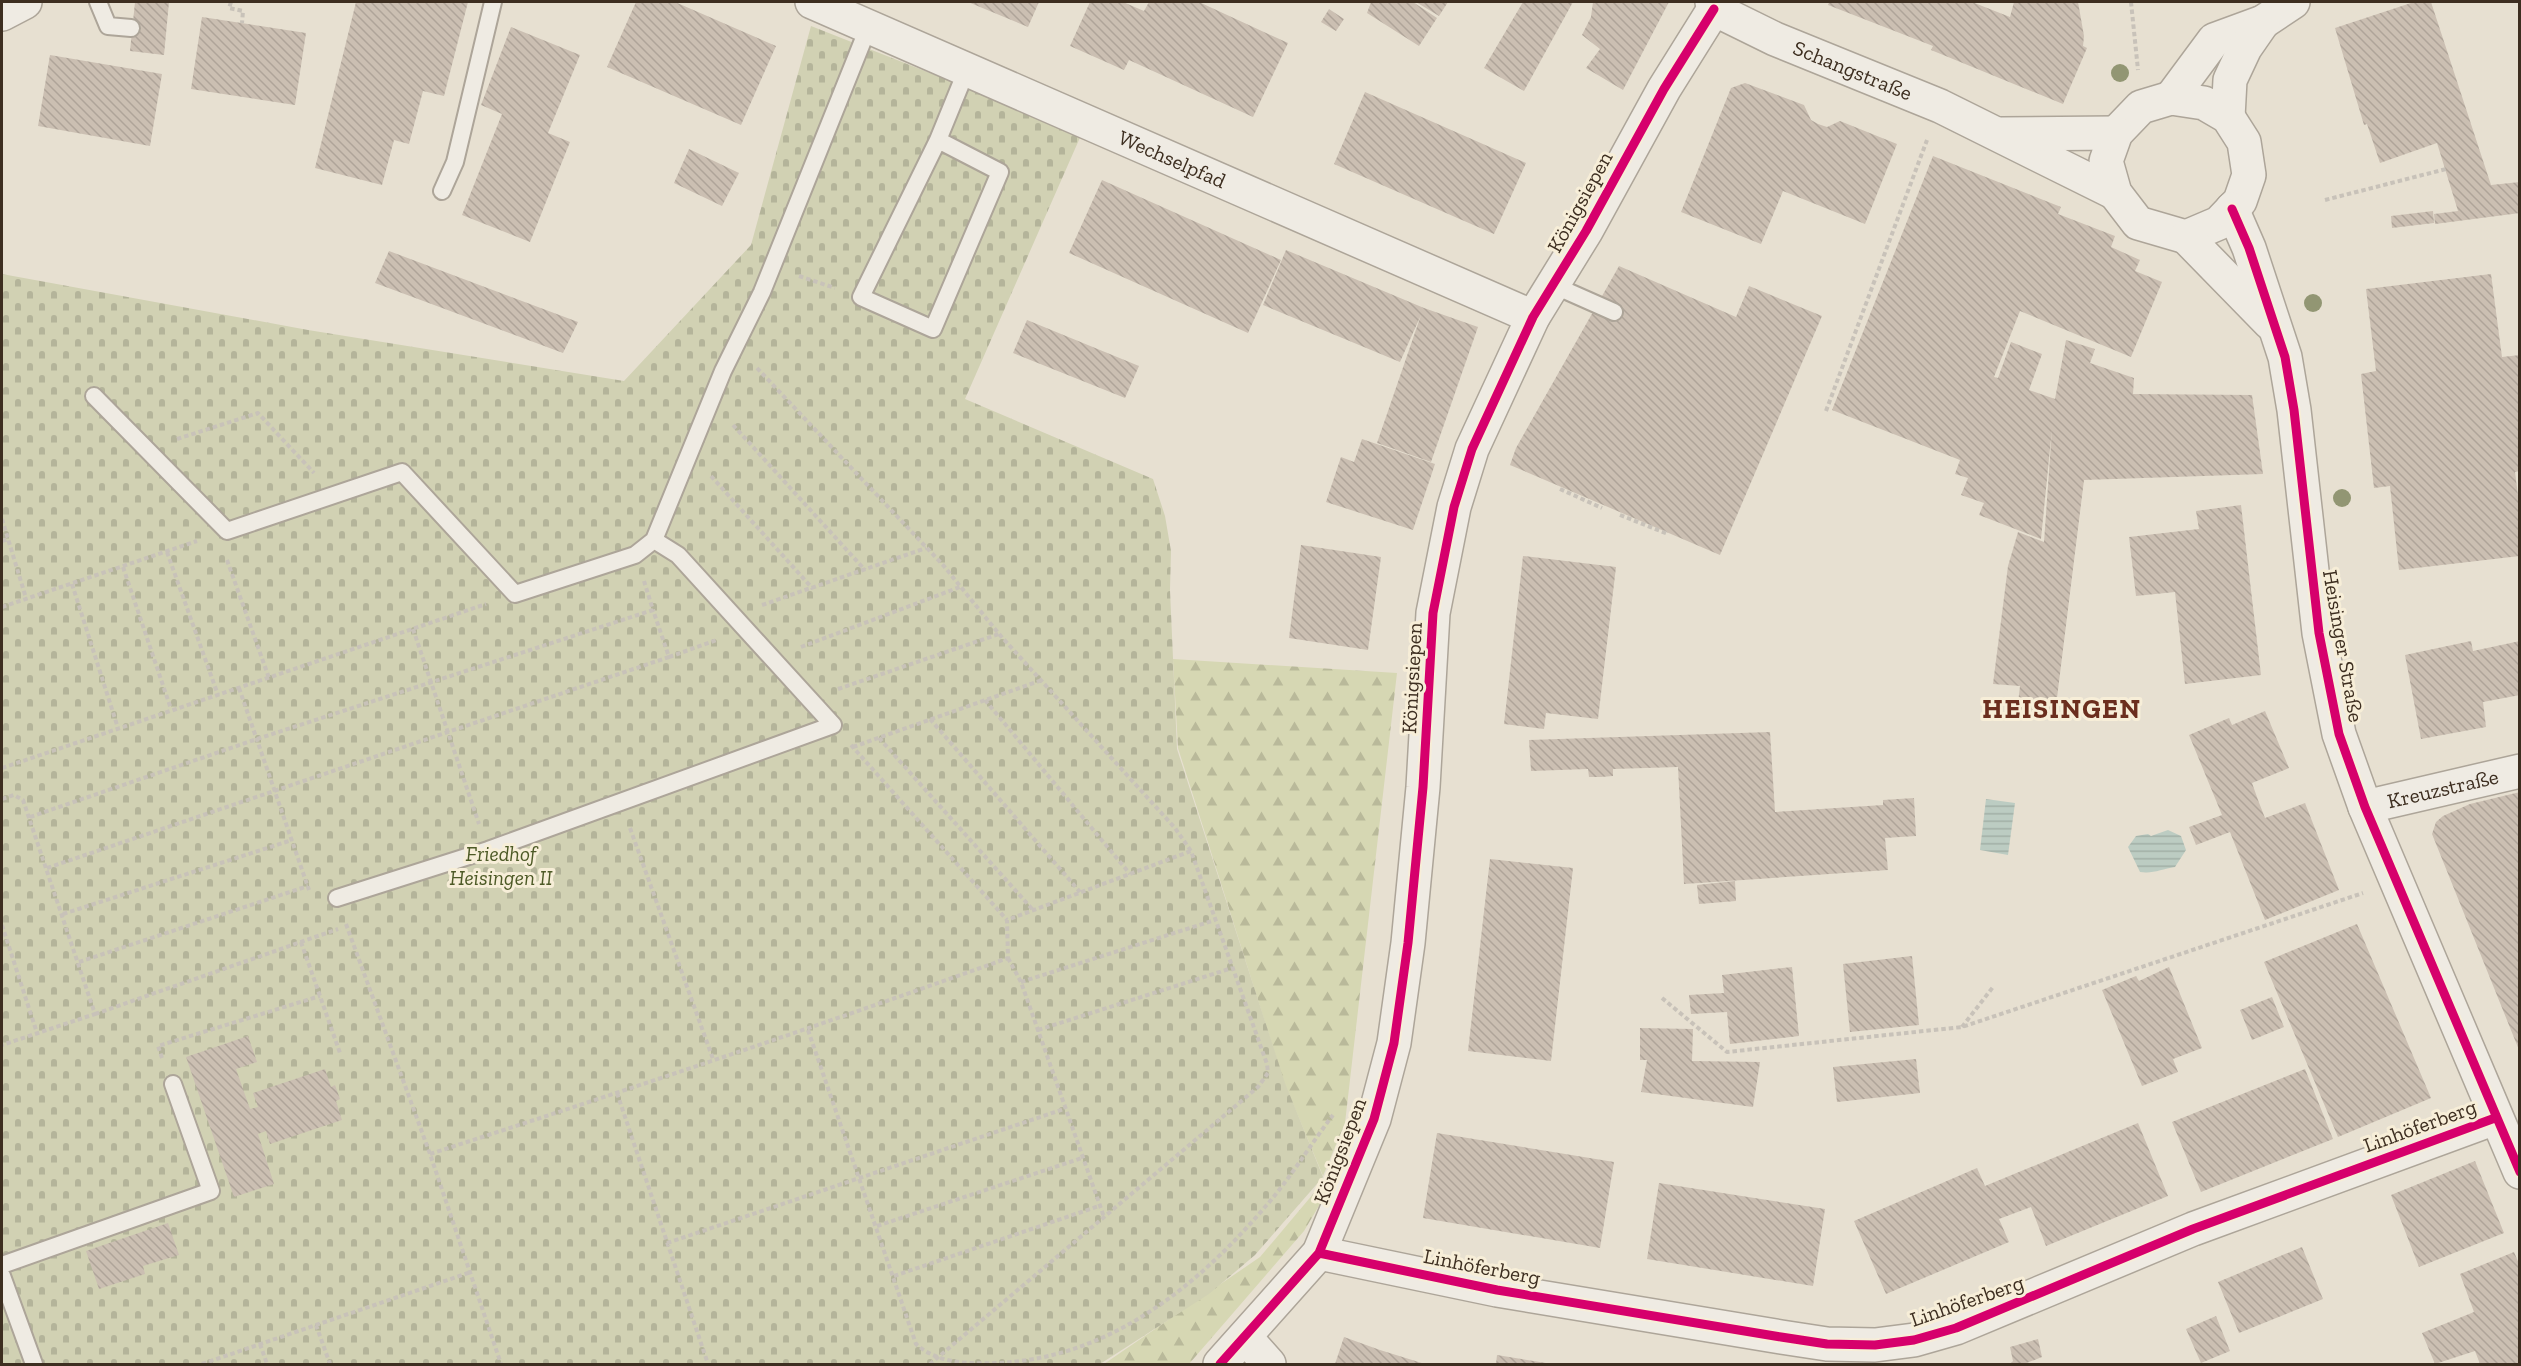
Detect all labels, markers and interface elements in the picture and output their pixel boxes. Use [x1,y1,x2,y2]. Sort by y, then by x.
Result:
street label: Schangstraße [1790,35,1916,105]
street label: Wechselpfad [1115,124,1230,193]
street label: Königsiepen [1542,147,1618,257]
street label: Heisinger Straße [2318,568,2369,724]
street label: Königsiepen [1396,622,1427,734]
district label: HEISINGEN [1982,693,2142,725]
street label: Kreuzstraße [2385,763,2501,813]
park label: Friedhof Heisingen II [450,841,553,890]
street label: Linhöferberg [2360,1093,2480,1158]
street label: Königsiepen [1308,1094,1371,1207]
street label: Linhöferberg [1422,1243,1543,1290]
street label: Linhöferberg [1907,1269,2027,1332]

